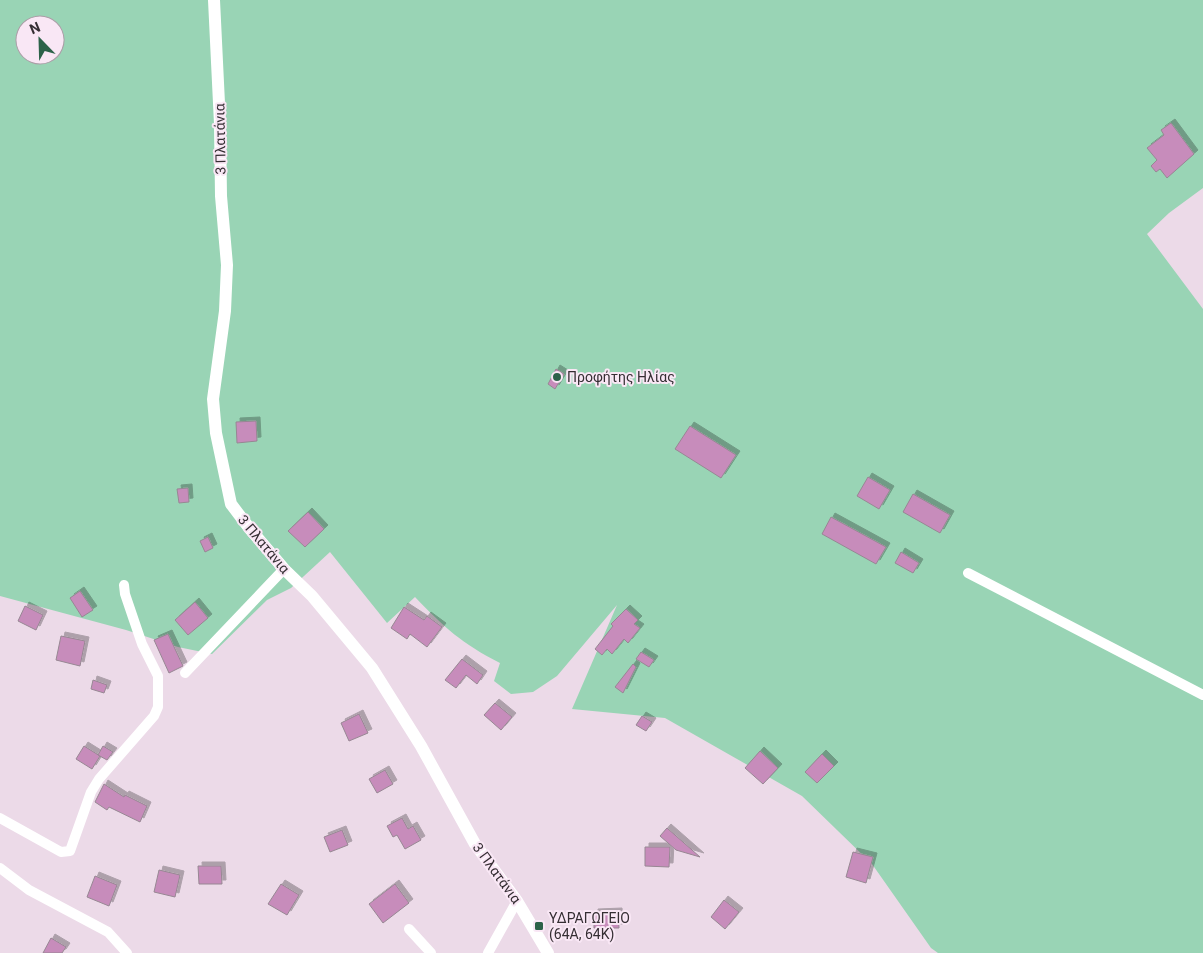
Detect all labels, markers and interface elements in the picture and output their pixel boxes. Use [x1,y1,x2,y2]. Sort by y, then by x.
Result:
north arrow [15,15,65,65]
text: N [27,19,43,37]
street label: 3 Πλατάνια [211,103,229,175]
place label: Προφήτης Ηλίας [567,369,675,386]
marker: Προφήτης Ηλίας [551,371,563,383]
street label: 3 Πλατάνια [235,512,293,576]
street label: 3 Πλατάνια [470,840,524,907]
place label: ΥΔΡΑΓΩΓΕΙΟ (64Α, 64Κ) [549,910,630,943]
marker: ΥΔΡΑΓΩΓΕΙΟ (64Α, 64Κ) [533,920,545,932]

